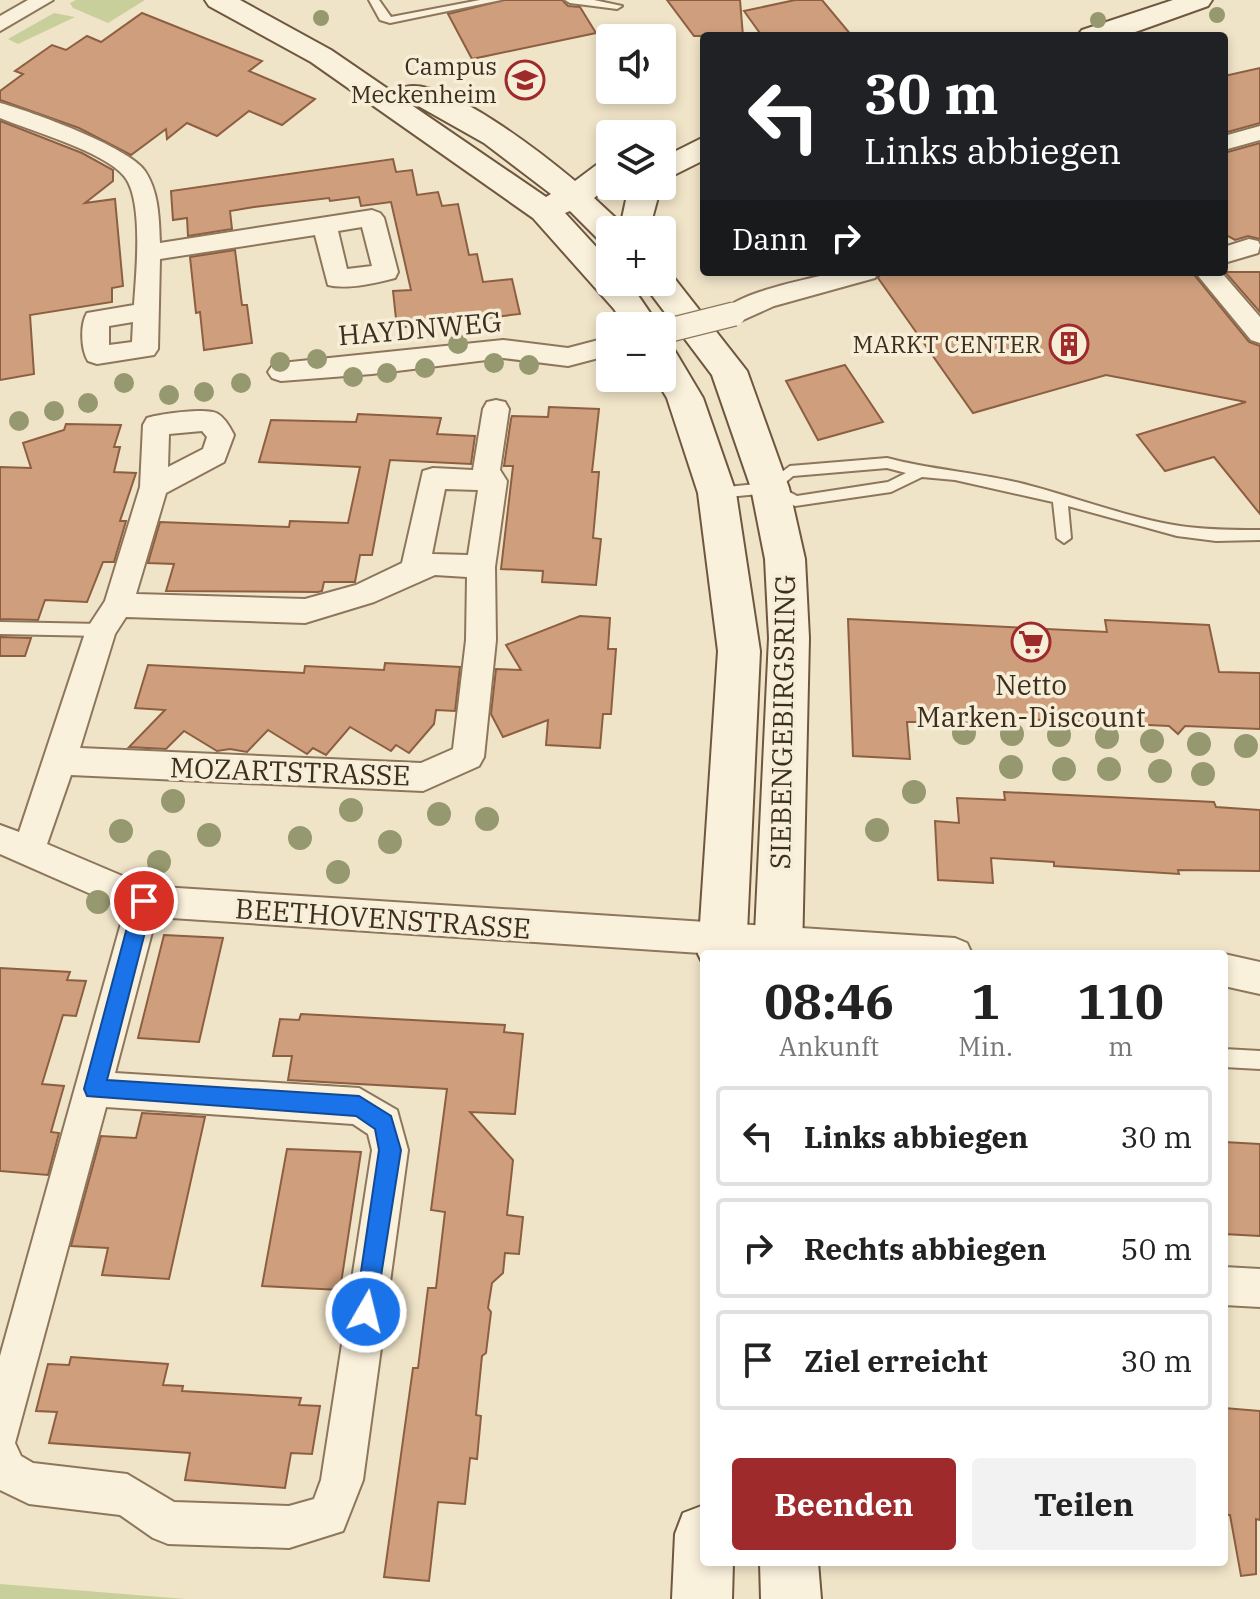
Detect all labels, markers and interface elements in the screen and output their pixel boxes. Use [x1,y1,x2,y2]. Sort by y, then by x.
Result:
map controls [596,24,676,392]
button: sound [596,24,676,104]
place label: Campus Meckenheim [351,50,497,110]
text: 30 m [864,57,999,129]
school or university icon: Campus Meckenheim [504,59,546,101]
icon: left [732,64,836,168]
button: layers [596,120,676,200]
text: Links abbiegen [864,127,1121,174]
button: + [596,216,676,296]
icon: right [824,216,868,260]
text: Dann [732,219,808,258]
street label: HAYDNWEG [337,302,503,354]
button: − [596,312,676,392]
building icon: MARKT CENTER [1048,323,1090,365]
place label: MARKT CENTER [853,328,1041,360]
street label: SIEBENGEBIRGSRING [761,574,803,870]
supermarket icon: Netto Marken-Discount [1010,621,1052,663]
place label: Netto Marken-Discount [916,666,1146,735]
street label: MOZARTSTRASSE [169,748,411,794]
pin [110,867,178,935]
icon: arrive [122,879,166,923]
street label: BEETHOVENSTRASSE [234,889,532,947]
text: 08:46 [764,970,894,1032]
text: 1 [971,970,1000,1032]
text: 110 [1077,970,1164,1032]
text: Ankunft [779,1029,879,1063]
text: Min. [958,1029,1013,1063]
text: m [1108,1029,1133,1063]
icon: left [736,1114,780,1158]
text: Links abbiegen [804,1117,1028,1156]
text: 30 m [1120,1117,1192,1156]
icon: right [736,1226,780,1270]
text: Rechts abbiegen [804,1229,1047,1268]
text: 50 m [1120,1229,1192,1268]
position arrow [324,1270,408,1354]
icon: arrive [736,1338,780,1382]
text: Ziel erreicht [804,1341,988,1380]
text: 30 m [1120,1341,1192,1380]
button: Beenden [732,1458,956,1550]
button: Teilen [972,1458,1196,1550]

